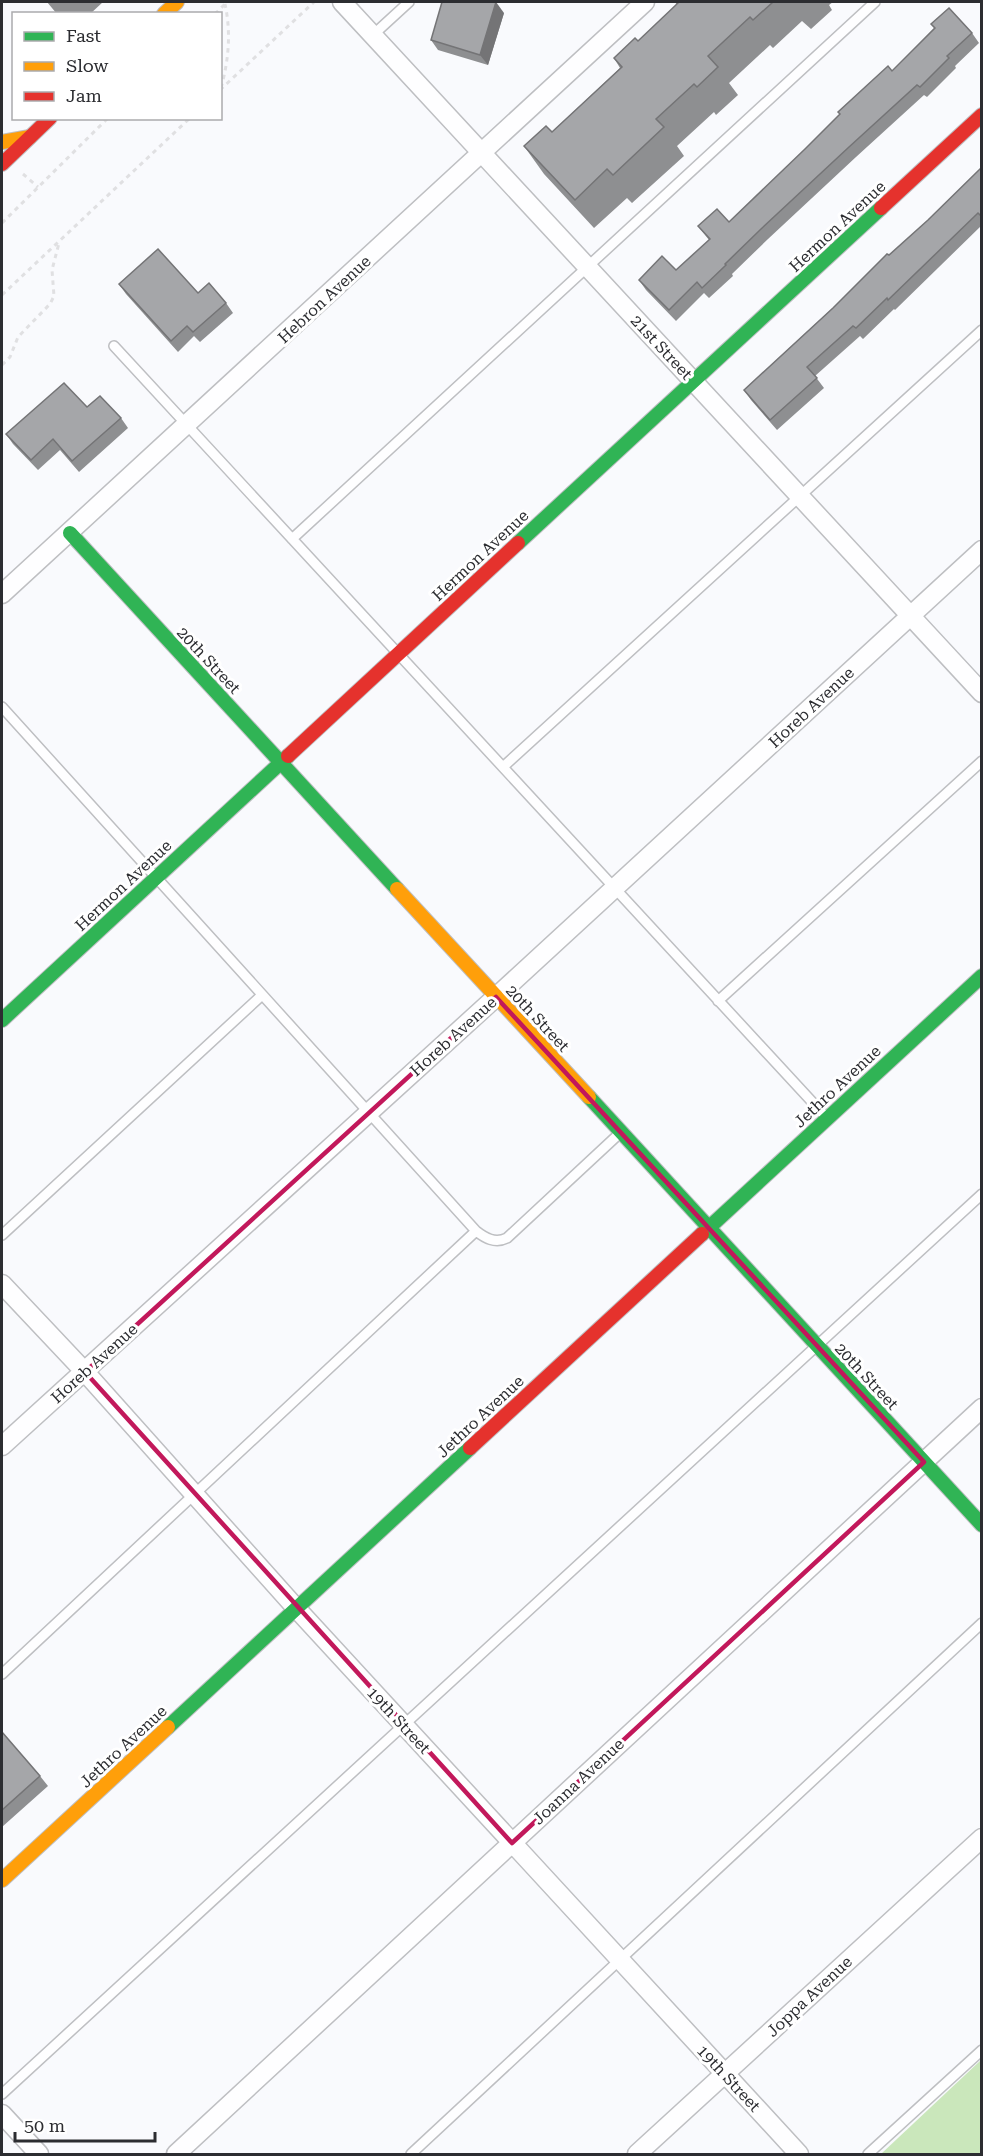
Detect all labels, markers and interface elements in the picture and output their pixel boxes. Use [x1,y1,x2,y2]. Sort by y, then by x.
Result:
legend [12,12,222,120]
text: Fast [66,25,101,46]
text: Slow [66,55,108,76]
text: Jam [66,85,102,106]
street label: Hermon Avenue [785,177,890,276]
street label: Hebron Avenue [274,251,375,347]
street label: 21st Street [627,311,696,384]
street label: Hermon Avenue [428,506,533,605]
street label: 20th Street [173,623,244,698]
street label: Horeb Avenue [765,663,858,752]
street label: Hermon Avenue [71,836,176,935]
street label: 20th Street [502,981,573,1056]
street label: Horeb Avenue [406,992,501,1080]
street label: Jethro Avenue [790,1041,885,1131]
street label: Horeb Avenue [47,1319,142,1407]
street label: 20th Street [831,1339,902,1414]
street label: Jethro Avenue [433,1371,528,1461]
street label: 19th Street [363,1683,434,1758]
street label: Jethro Avenue [76,1701,171,1791]
street label: Joanna Avenue [529,1734,628,1829]
street label: Joppa Avenue [763,1952,856,2041]
street label: 19th Street [693,2041,764,2116]
scale bar [15,2105,154,2143]
text: 50 m [24,2115,65,2136]

